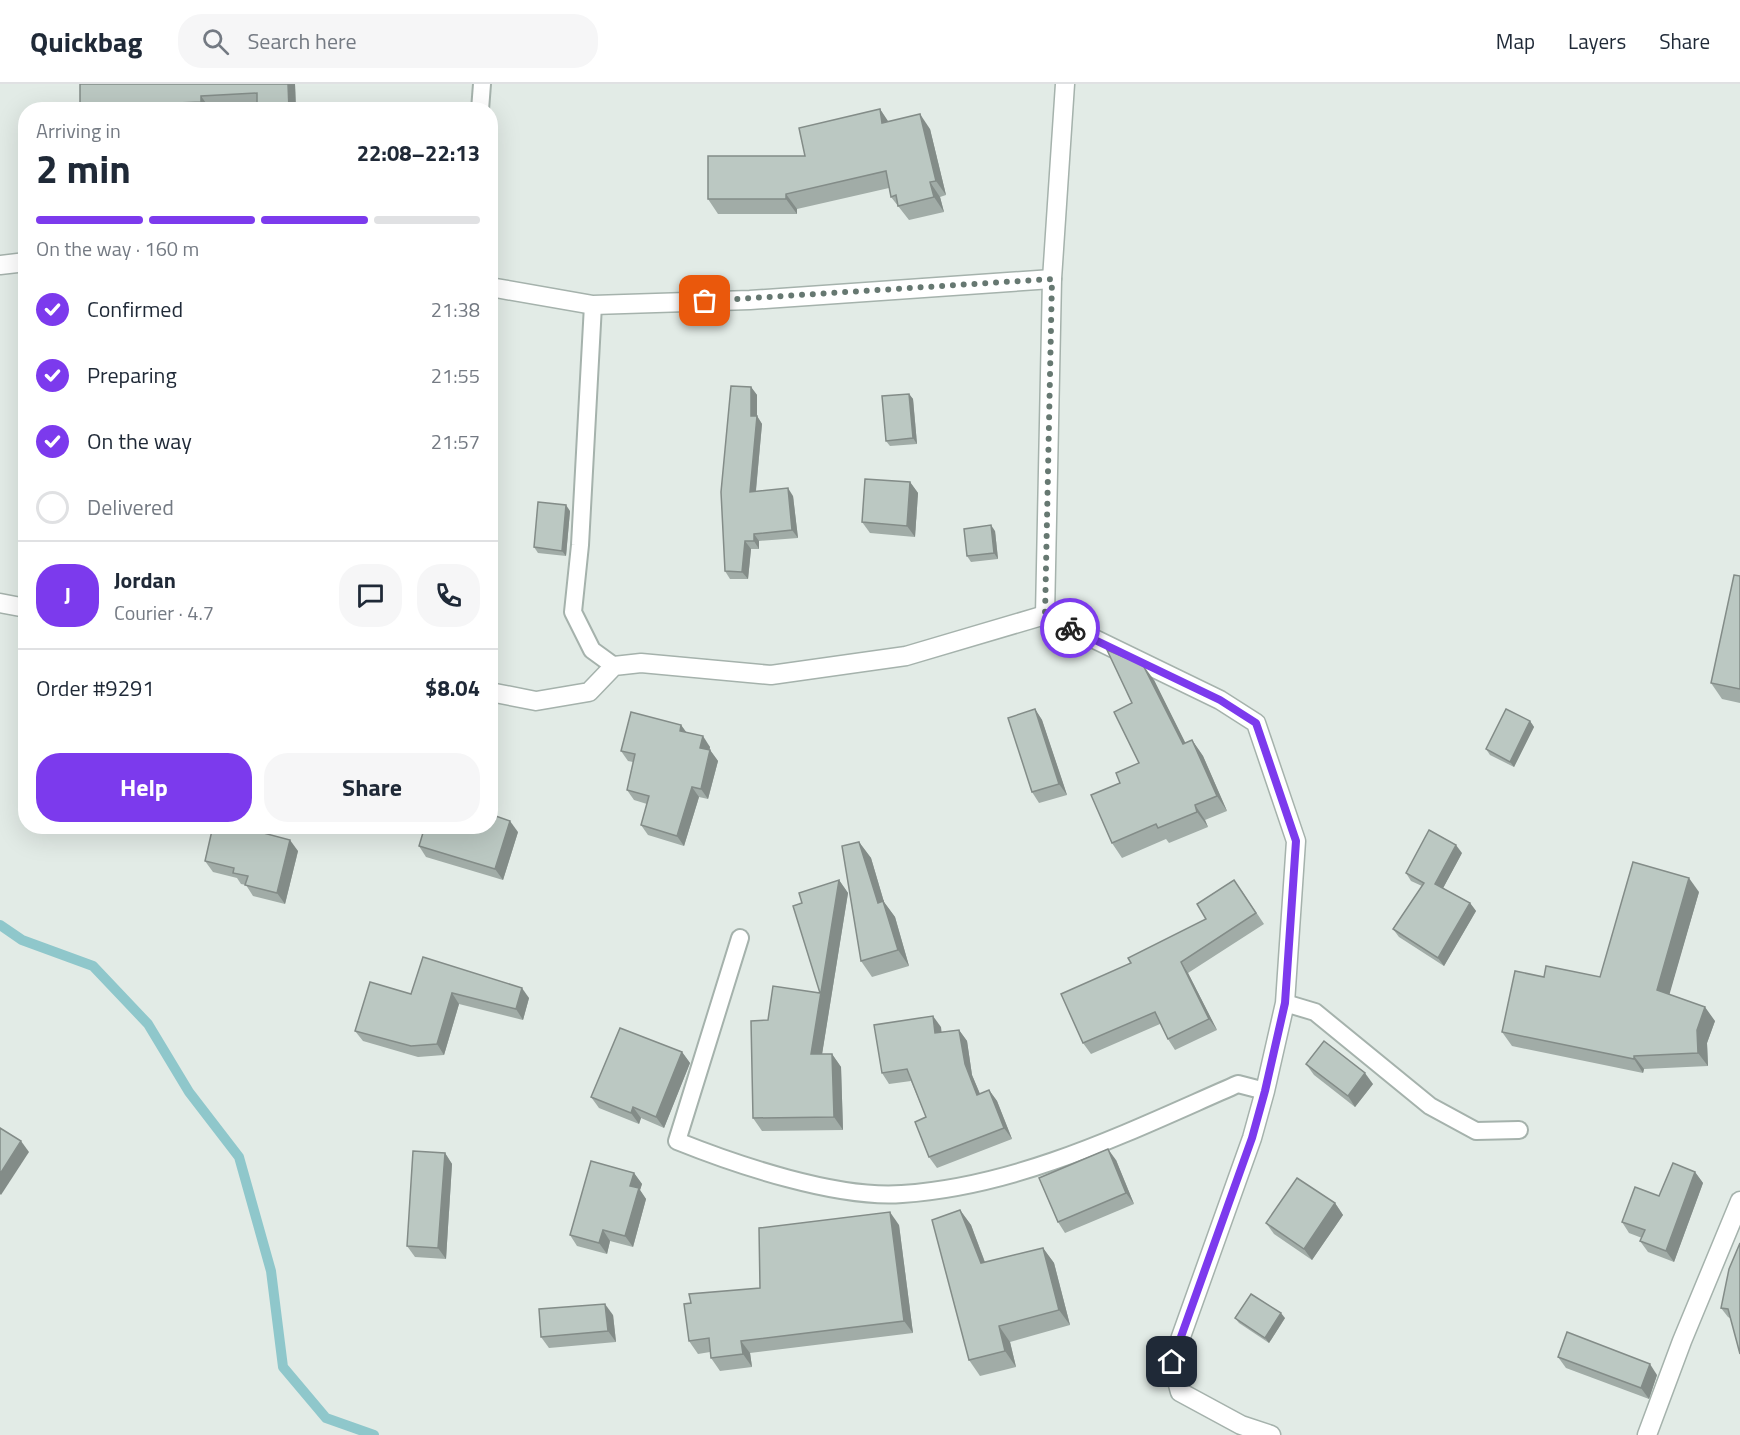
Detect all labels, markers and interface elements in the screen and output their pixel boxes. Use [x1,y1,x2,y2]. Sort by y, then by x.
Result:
search box [178,14,598,68]
text: Quickbag [30,20,142,63]
text: Search here [247,24,357,58]
icon: search [199,25,232,58]
text: Map [1496,25,1535,57]
text: Layers [1568,25,1626,57]
text: Share [1659,25,1710,57]
text: Arriving in [36,115,121,146]
text: 22:08–22:13 [357,136,480,170]
text: 2 min [36,139,131,198]
text: On the way · 160 m [36,233,199,264]
pin [679,275,730,326]
icon: bag [688,284,721,317]
text: Confirmed [87,292,183,326]
icon: check [36,293,69,326]
text: 21:38 [431,294,480,325]
text: Preparing [87,358,177,392]
icon: check [36,359,69,392]
text: 21:55 [431,360,480,391]
text: On the way [87,424,192,458]
icon: check [36,425,69,458]
text: 21:57 [431,426,480,457]
text: Delivered [87,490,174,524]
text: Jordan [114,563,176,597]
button: chat [339,564,402,627]
button: phone [417,564,480,627]
text: J [64,578,71,612]
text: Courier · 4.7 [114,597,214,628]
courier [1040,598,1100,658]
icon: bike [1054,612,1087,645]
text: Order #9291 [36,671,155,705]
text: $8.04 [425,671,480,705]
button: Help [36,753,252,822]
button: Share [264,753,480,822]
pin [1146,1336,1197,1387]
icon: home [1155,1345,1188,1378]

